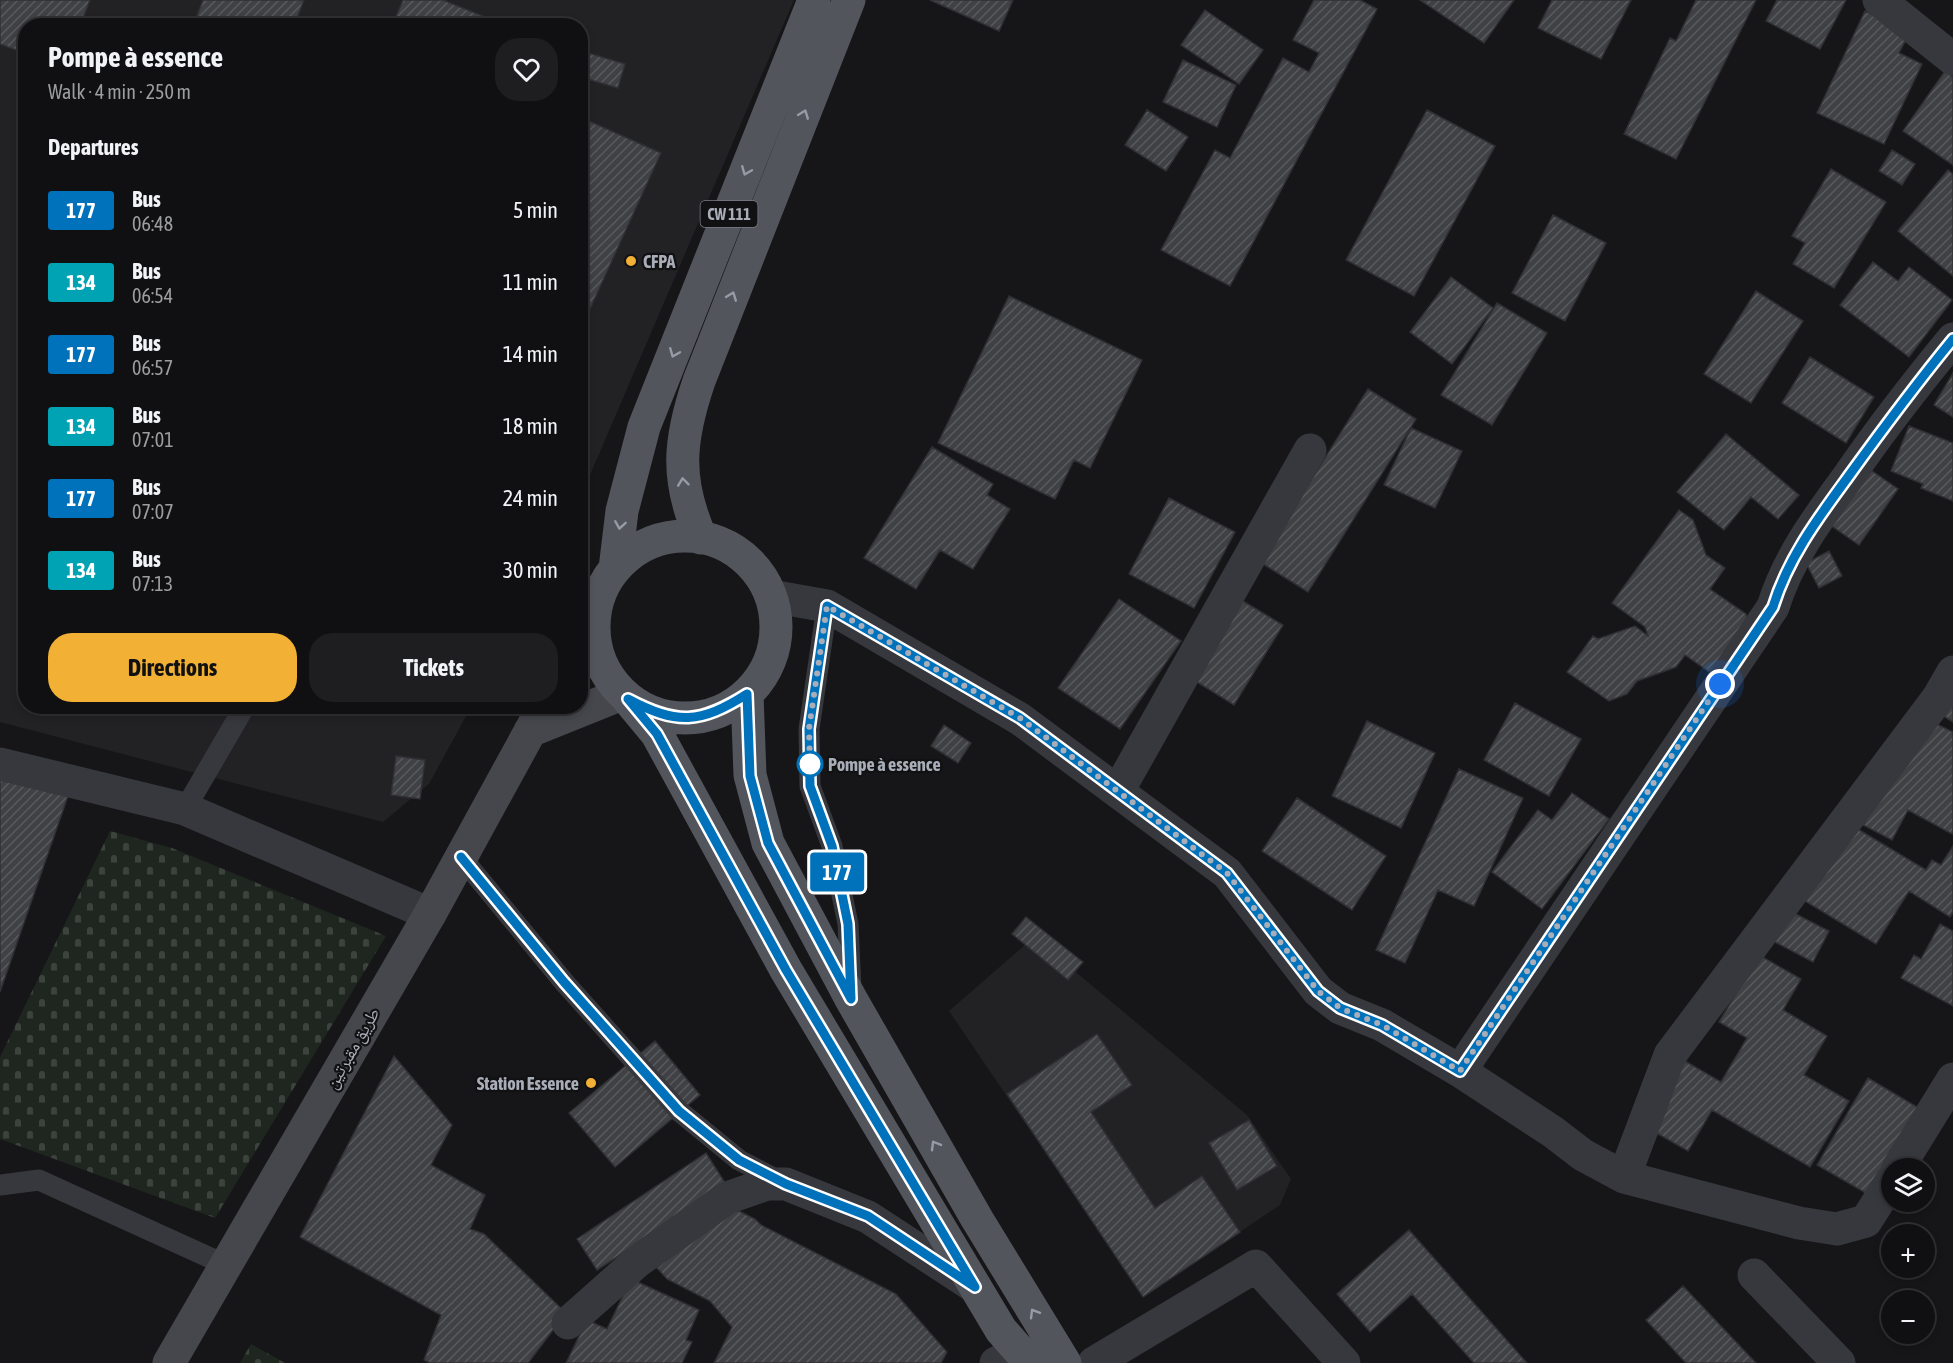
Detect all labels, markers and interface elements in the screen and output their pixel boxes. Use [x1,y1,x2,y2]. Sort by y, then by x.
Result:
button: heart [495,38,558,101]
text: Pompe à essence [48,41,223,73]
text: Walk · 4 min · 250 m [48,80,191,103]
one-way arrow [796,110,809,120]
text: Departures [48,134,138,160]
one-way arrow [741,165,753,176]
text: Bus [132,186,161,212]
text: 5 min [513,197,558,223]
text: 177 [66,198,96,222]
road number: CW 111 [700,201,758,227]
text: 06:48 [132,212,173,235]
place label: CFPA [643,251,675,272]
marker: CFPA [624,254,638,268]
text: Bus [132,258,161,284]
text: 11 min [503,269,558,295]
text: 134 [66,270,96,294]
text: 06:54 [132,284,173,307]
one-way arrow [725,291,737,302]
text: Bus [132,330,161,356]
text: 14 min [503,341,558,367]
text: 177 [66,342,96,366]
one-way arrow [669,346,681,357]
text: 06:57 [132,356,173,379]
text: Bus [132,402,161,428]
text: 18 min [503,413,558,439]
text: 134 [66,414,96,438]
text: 07:01 [132,428,174,451]
text: Bus [132,474,161,500]
one-way arrow [678,477,690,487]
text: 24 min [503,485,558,511]
text: 177 [66,486,96,510]
text: 07:07 [132,500,174,523]
one-way arrow [614,520,627,530]
text: Bus [132,546,161,572]
text: 30 min [503,557,558,583]
text: 134 [66,558,96,582]
text: 07:13 [132,572,173,595]
button: Directions [48,633,297,702]
button: Tickets [309,633,558,702]
your location [1705,669,1735,699]
marker: Pompe à essence [797,751,823,777]
place label: Pompe à essence [828,754,941,775]
line badge: 177 [802,852,872,892]
text: 177 [822,860,852,884]
street label: طريق مقبرتين [320,1004,385,1093]
place label: Station Essence [477,1073,579,1094]
marker: Station Essence [584,1076,598,1090]
one-way arrow [931,1141,942,1151]
map controls [1881,1158,1935,1344]
button: layers [1881,1158,1935,1212]
button: + [1881,1224,1935,1278]
button: − [1881,1290,1935,1344]
one-way arrow [1030,1309,1042,1319]

